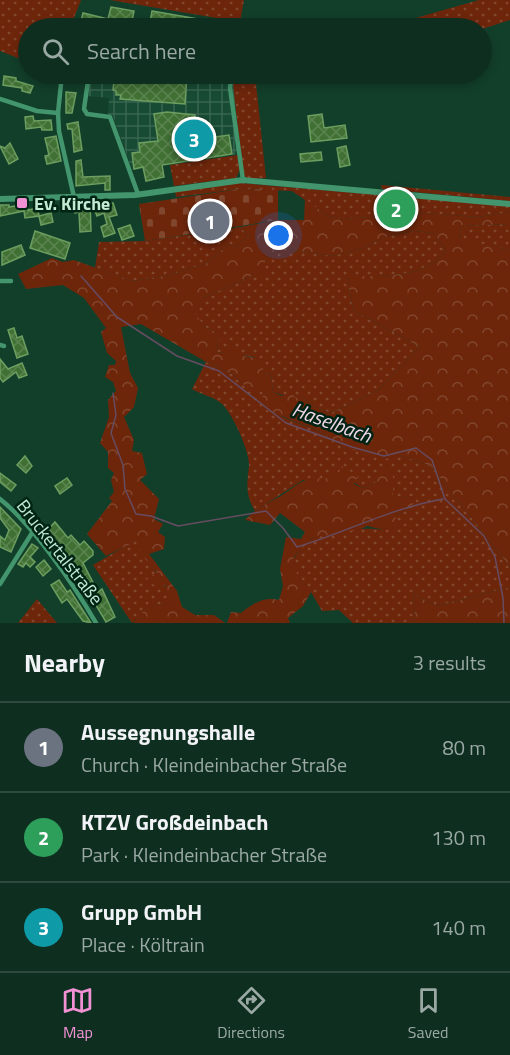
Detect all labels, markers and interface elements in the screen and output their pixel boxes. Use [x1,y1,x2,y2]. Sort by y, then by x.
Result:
search box [18,18,492,84]
text: Search here [87,34,196,68]
icon: search [39,35,72,68]
pin: 3 [174,116,214,162]
pin: 2 [376,186,416,232]
place label: Ev. Kirche [34,190,110,217]
marker: Ev. Kirche [15,196,29,210]
pin: 1 [190,198,230,244]
your location [264,221,293,250]
water label: Haselbach [288,393,377,451]
street label: Bruckertalstraße [10,494,110,610]
text: Nearby [24,643,105,682]
text: 3 results [413,647,486,678]
text: Aussegnungshalle [81,715,255,749]
text: 1 [38,732,49,763]
text: 80 m [442,732,486,763]
text: Church · Kleindeinbacher Straße [81,749,347,780]
text: KTZV Großdeinbach [81,805,269,839]
text: 2 [38,822,49,853]
text: 130 m [431,822,486,853]
text: Park · Kleindeinbacher Straße [81,839,327,870]
text: Grupp GmbH [81,895,202,929]
text: 3 [38,912,49,943]
text: 140 m [431,912,486,943]
text: Place · Költrain [81,929,205,960]
tab: Map [61,984,94,1044]
tab: Directions [217,984,285,1044]
tab: Saved [408,984,449,1044]

